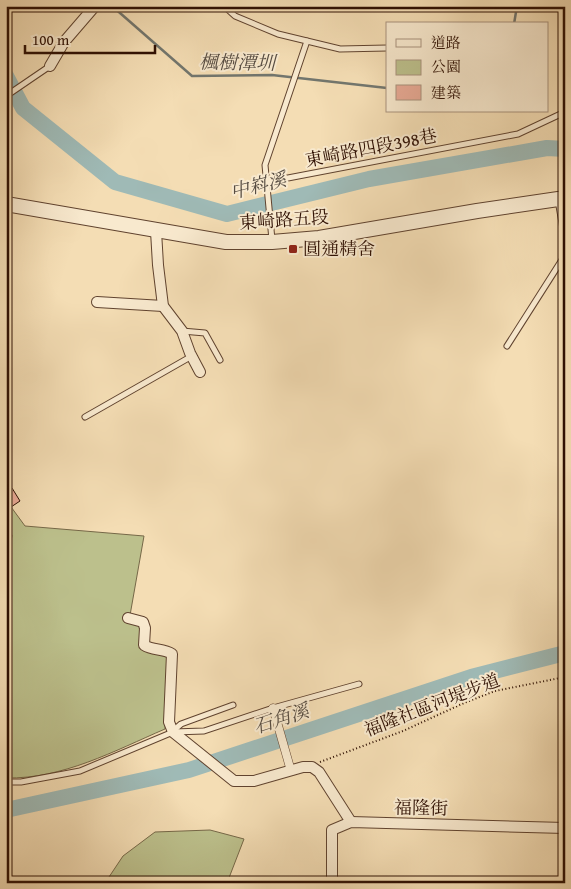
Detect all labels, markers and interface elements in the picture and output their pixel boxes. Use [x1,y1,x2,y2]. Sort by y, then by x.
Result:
scale bar [25,22,155,54]
legend [386,22,548,112]
text: 100 m [32,29,70,50]
text: 道路 [431,32,461,53]
water label: 楓樹潭圳 [199,47,278,77]
text: 公園 [431,56,461,77]
text: 建築 [431,82,461,103]
street label: 東崎路四段398巷 [303,121,439,174]
water label: 中嵙溪 [227,164,291,205]
street label: 東崎路五段 [238,203,330,236]
place label: 圓通精舍 [303,235,375,262]
marker: 圓通精舍 [287,243,299,255]
street label: 福隆社區河堤步道 [360,666,504,743]
water label: 石角溪 [250,695,314,740]
street label: 福隆街 [394,794,448,821]

